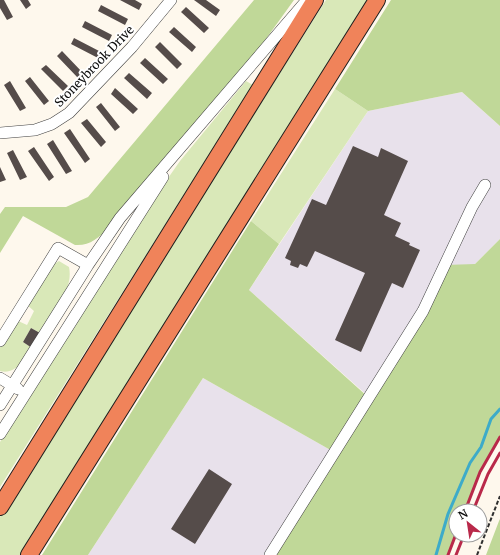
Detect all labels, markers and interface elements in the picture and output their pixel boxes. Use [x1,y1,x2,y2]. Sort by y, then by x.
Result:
street label: Stoneybrook Drive [51,22,137,110]
north arrow [448,503,488,543]
text: N [456,506,471,523]

